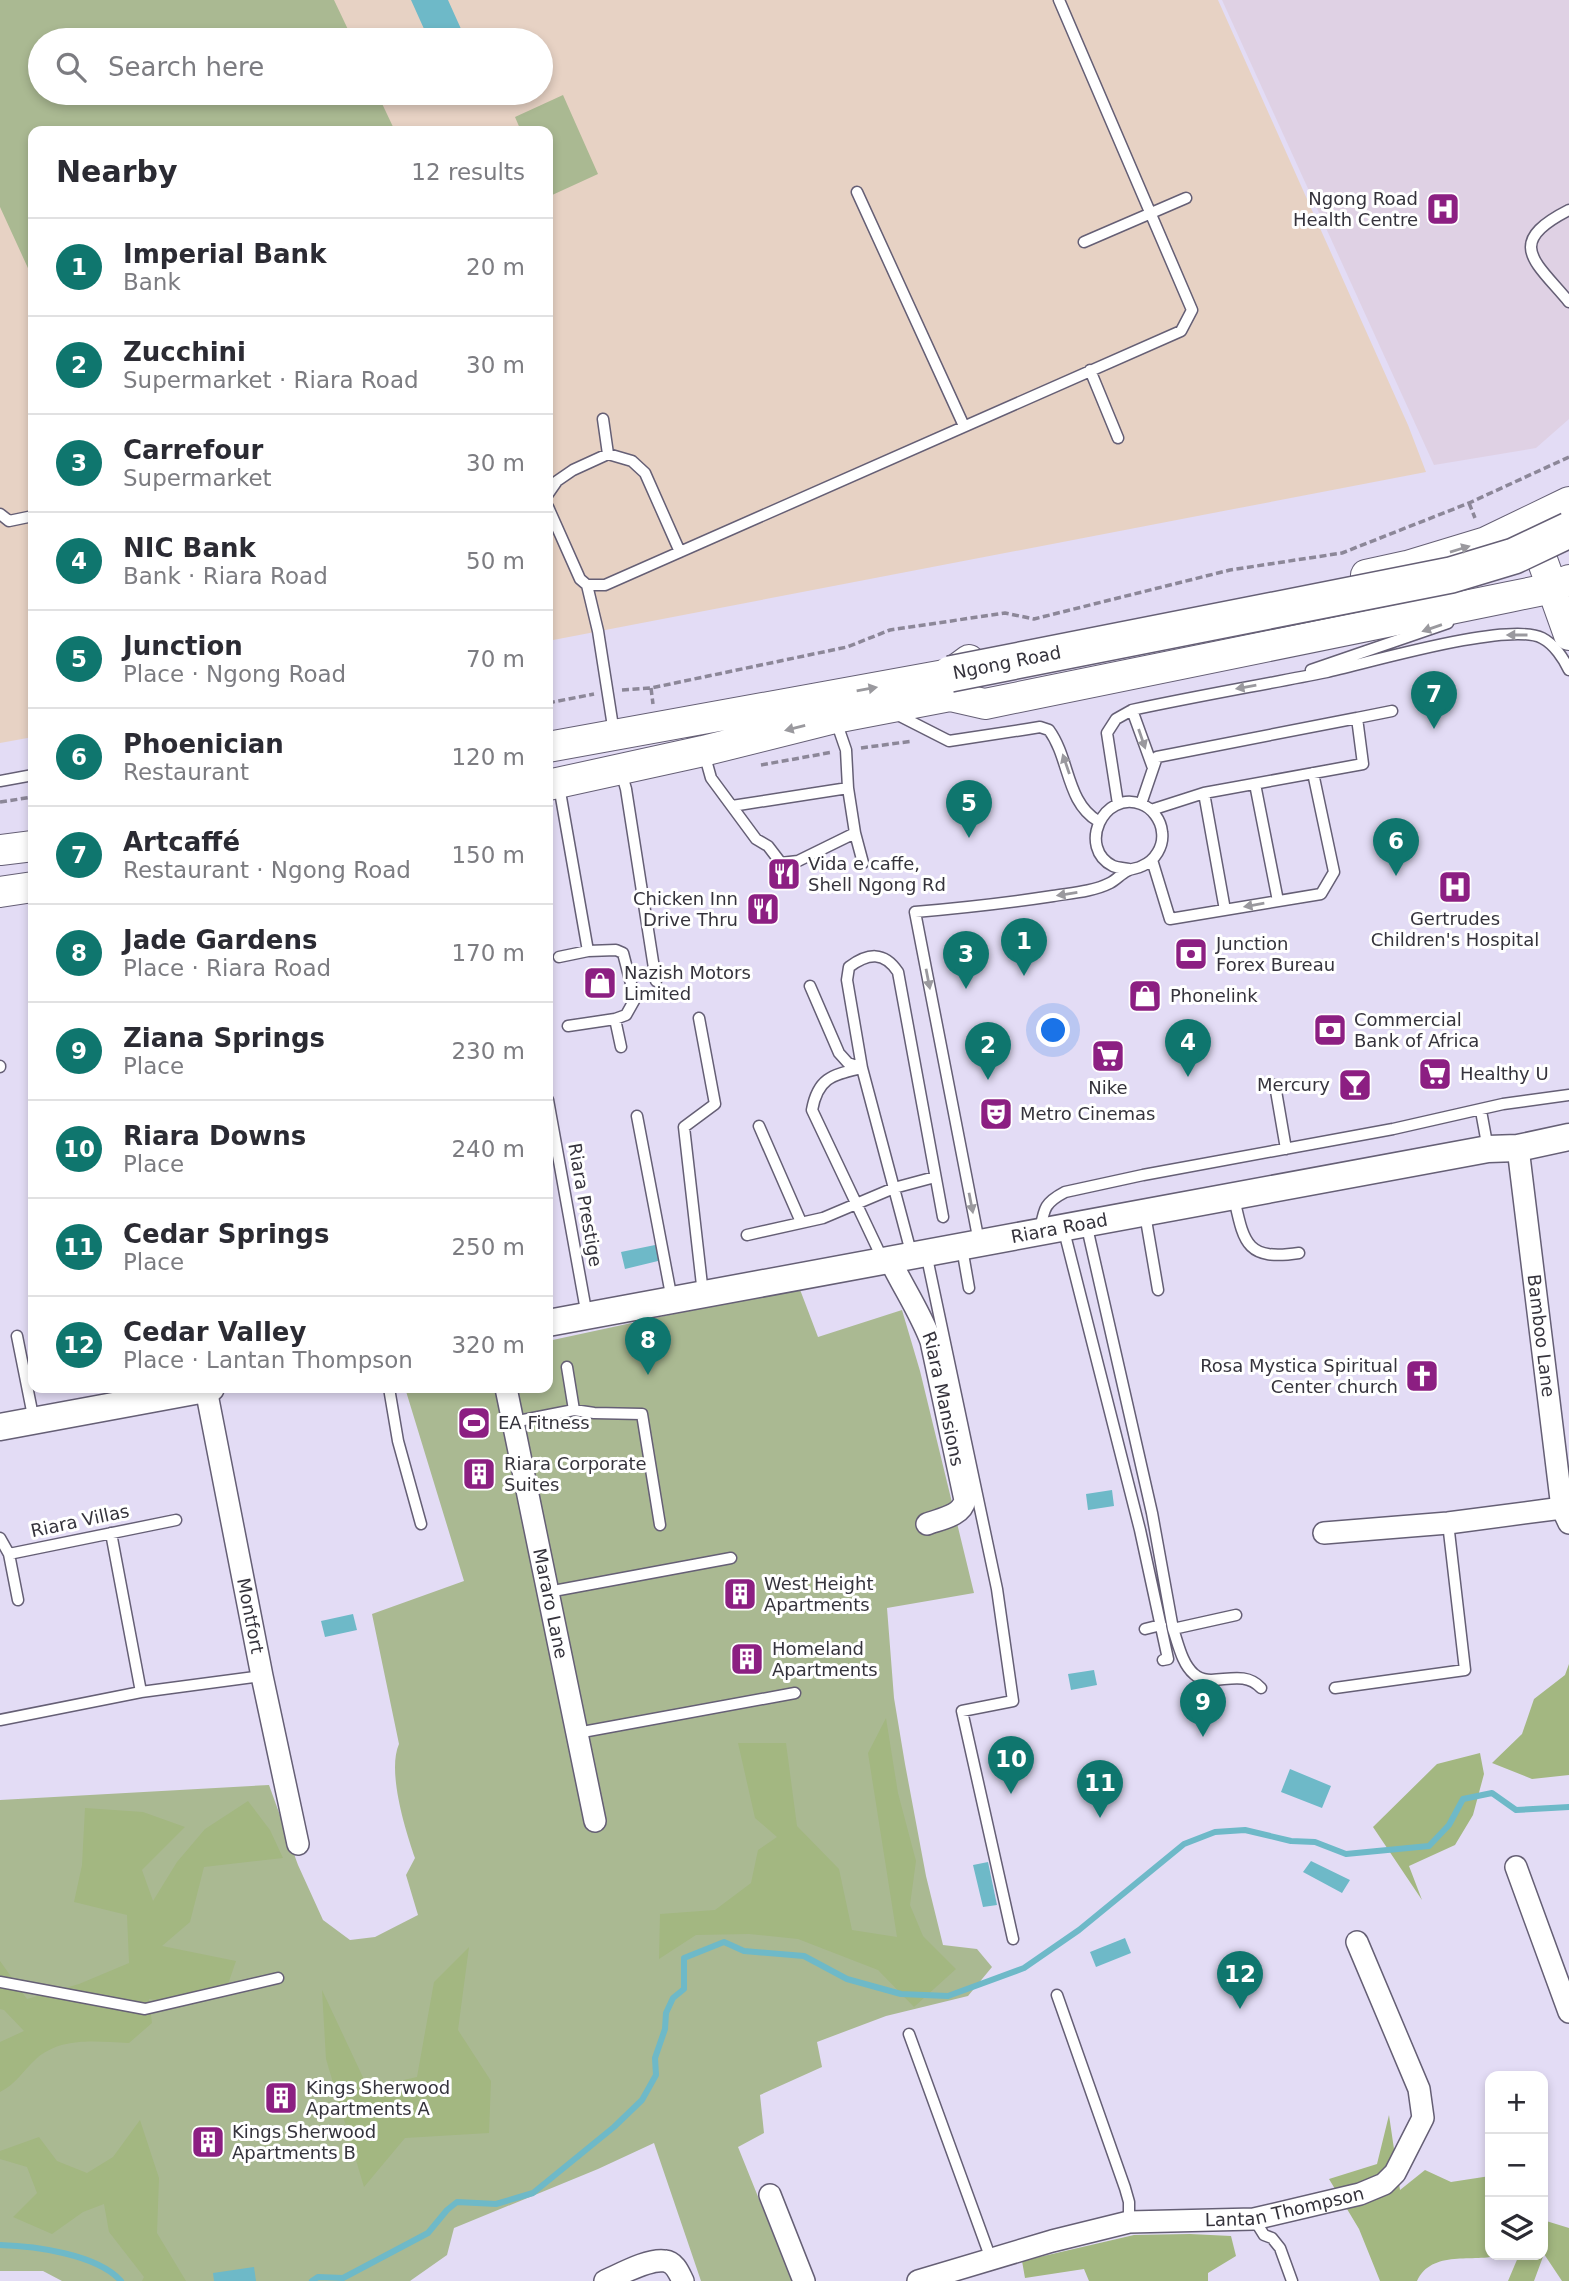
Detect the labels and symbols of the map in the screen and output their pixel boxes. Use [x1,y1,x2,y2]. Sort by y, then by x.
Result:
place label: Ngong Road Health Centre [1293,188,1418,230]
hospital icon: Ngong Road Health Centre [1424,190,1462,228]
one-way arrow [1450,544,1471,554]
one-way arrow [1422,623,1443,634]
one-way arrow [1506,629,1528,641]
street label: Ngong Road [951,641,1063,683]
pin: 7 [1411,671,1457,729]
one-way arrow [1235,682,1257,693]
one-way arrow [856,683,878,694]
one-way arrow [784,723,806,734]
one-way arrow [1137,729,1148,750]
one-way arrow [1060,754,1071,775]
pin: 5 [946,780,992,838]
pin: 6 [1373,818,1419,876]
place label: Vida e caffe, Shell Ngong Rd [808,853,946,895]
restaurant icon: Vida e caffe, Shell Ngong Rd [765,855,803,893]
hospital icon: Gertrudes Children's Hospital [1436,868,1474,906]
place label: Chicken Inn Drive Thru [633,888,738,930]
one-way arrow [1056,889,1078,900]
restaurant icon: Chicken Inn Drive Thru [744,890,782,928]
one-way arrow [1243,900,1265,911]
place label: Gertrudes Children's Hospital [1371,908,1539,950]
pin: 1 [1001,918,1047,976]
pin: 3 [943,931,989,989]
place label: Junction Forex Bureau [1215,933,1335,975]
bank icon: Junction Forex Bureau [1172,935,1210,973]
place label: Nazish Motors Limited [624,962,751,1004]
shop icon: Nazish Motors Limited [581,964,619,1002]
one-way arrow [923,968,934,990]
shop icon: Phonelink [1126,977,1164,1015]
place label: Phonelink [1170,985,1258,1006]
place label: Commercial Bank of Africa [1354,1009,1479,1051]
bank icon: Commercial Bank of Africa [1311,1011,1349,1049]
your location [1036,1013,1070,1047]
pin: 4 [1165,1019,1211,1077]
pin: 2 [965,1022,1011,1080]
supermarket icon: Nike [1089,1037,1127,1075]
supermarket icon: Healthy U [1416,1055,1454,1093]
place label: Healthy U [1460,1063,1549,1084]
bar icon: Mercury [1336,1066,1374,1104]
place label: Mercury [1257,1074,1330,1095]
place label: Nike [1088,1077,1128,1098]
theatre icon: Metro Cinemas [977,1095,1015,1133]
place label: Metro Cinemas [1020,1103,1155,1124]
street label: Riara Prestige [564,1141,607,1268]
one-way arrow [966,1192,977,1214]
street label: Riara Road [1009,1209,1109,1247]
street label: Bamboo Lane [1523,1273,1559,1398]
pin: 8 [625,1317,671,1375]
street label: Riara Mansions [918,1328,968,1468]
place label: Rosa Mystica Spiritual Center church [1200,1355,1398,1397]
church icon: Rosa Mystica Spiritual Center church [1403,1357,1441,1395]
sports icon: EA Fitness [455,1404,493,1442]
place label: EA Fitness [498,1412,590,1433]
place label: Riara Corporate Suites [504,1453,647,1495]
building icon: Riara Corporate Suites [460,1455,498,1493]
street label: Riara Villas [29,1500,131,1541]
street label: Mararo Lane [529,1546,572,1661]
place label: West Height Apartments [764,1573,873,1615]
building icon: West Height Apartments [721,1575,759,1613]
street label: Montfort [233,1576,268,1655]
place label: Homeland Apartments [772,1638,878,1680]
building icon: Homeland Apartments [728,1640,766,1678]
pin: 9 [1180,1679,1226,1737]
pin: 10 [988,1736,1034,1794]
pin: 11 [1077,1760,1123,1818]
pin: 12 [1217,1951,1263,2009]
place label: Kings Sherwood Apartments A [306,2077,450,2119]
building icon: Kings Sherwood Apartments A [262,2079,300,2117]
place label: Kings Sherwood Apartments B [232,2121,376,2163]
building icon: Kings Sherwood Apartments B [189,2123,227,2161]
street label: Lantan Thompson [1205,2182,1366,2230]

